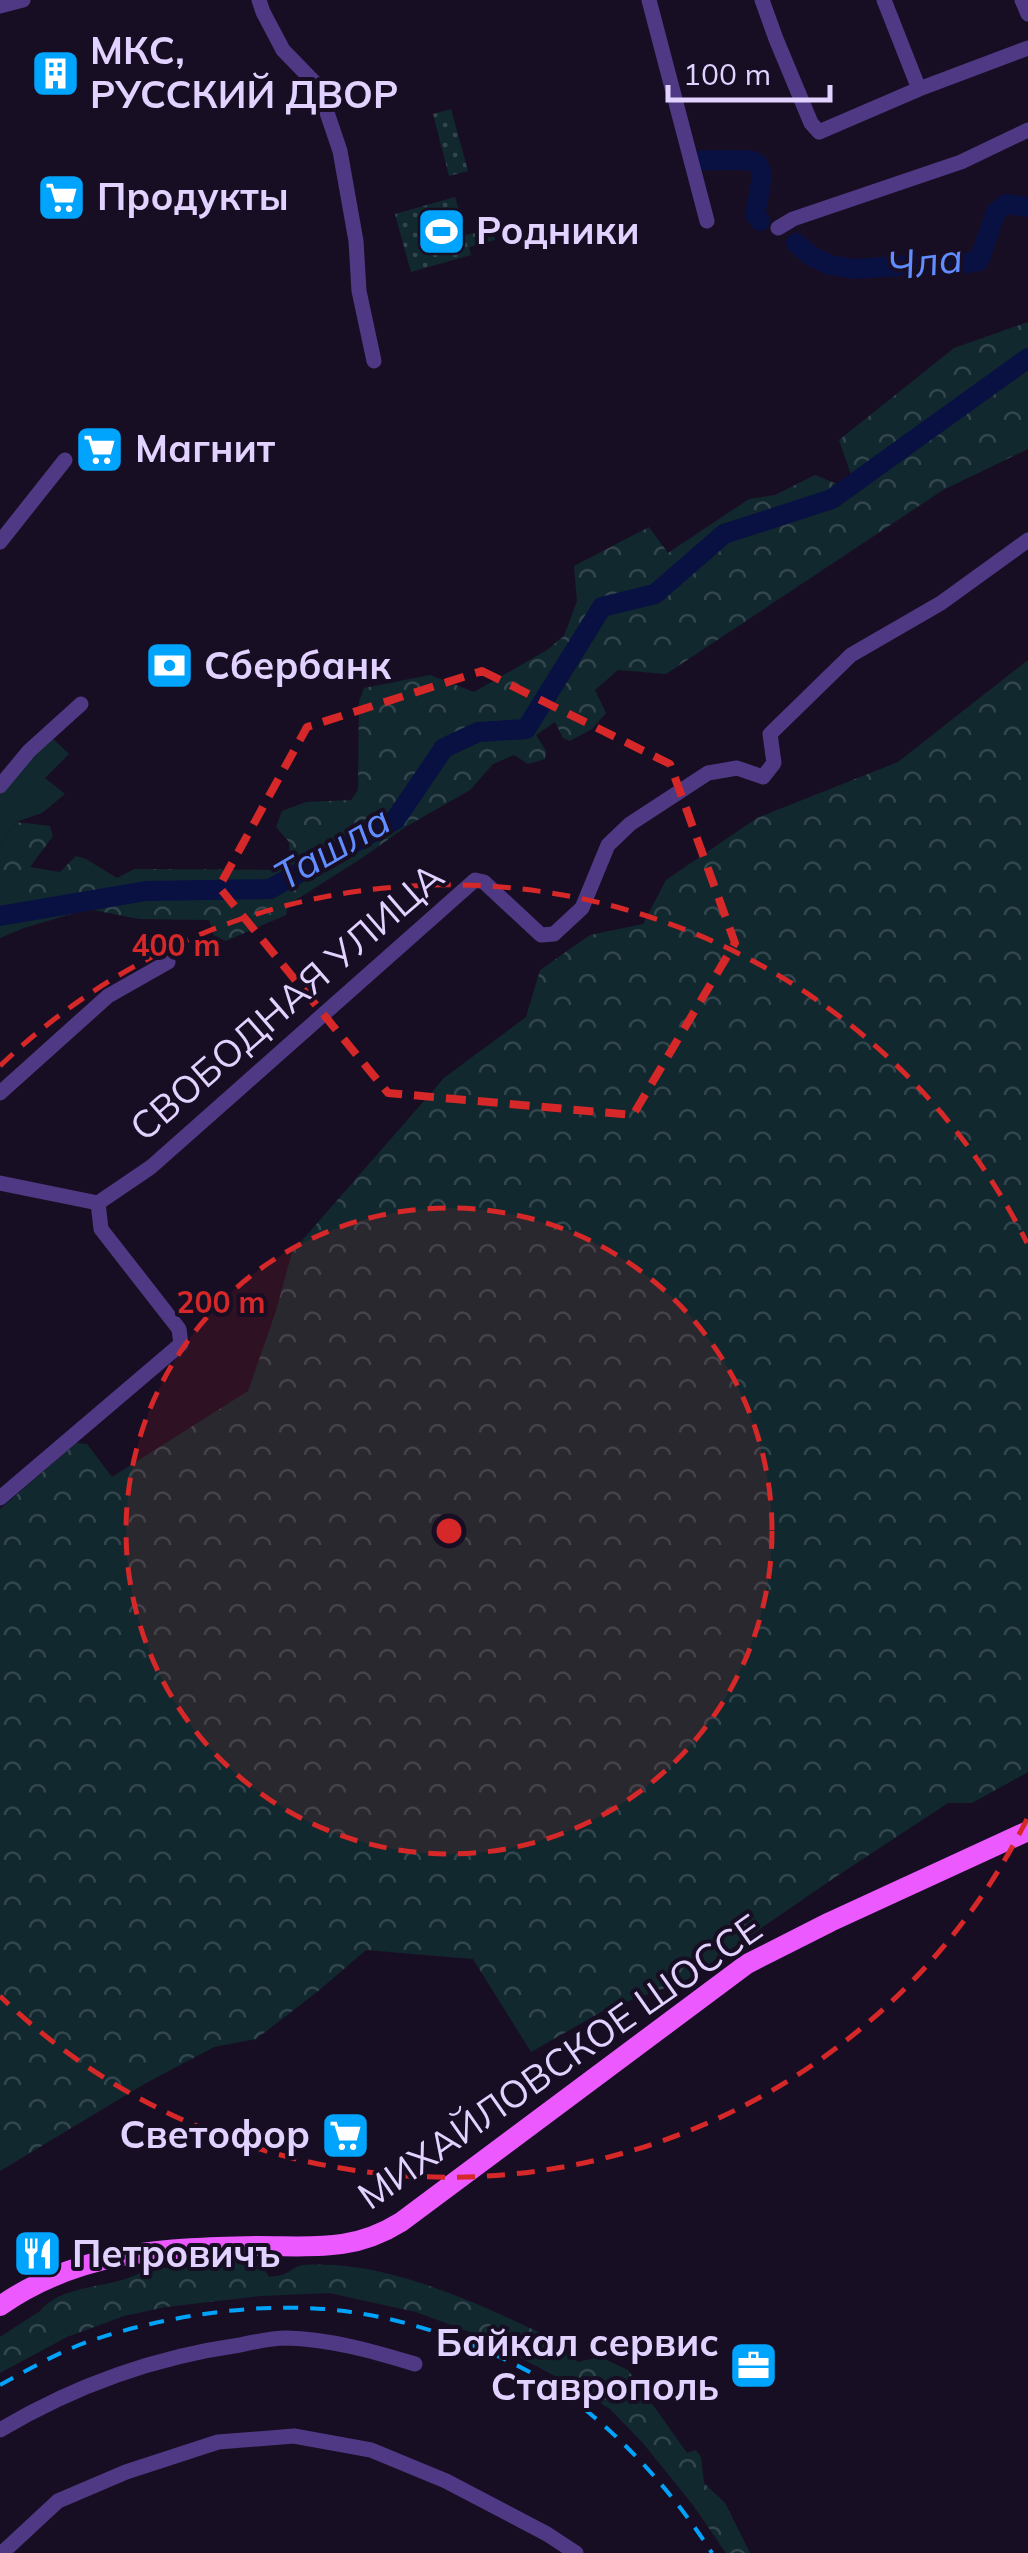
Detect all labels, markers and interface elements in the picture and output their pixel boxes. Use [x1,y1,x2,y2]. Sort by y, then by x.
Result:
place label: МКС, РУССКИЙ ДВОР [90,26,398,118]
scale bar [668,40,830,102]
building icon: МКС, РУССКИЙ ДВОР [29,47,81,99]
text: 100 m [683,55,771,93]
supermarket icon: Продукты [36,171,88,223]
place label: Продукты [97,172,289,220]
sports icon: Родники [415,205,467,257]
place label: Родники [476,206,640,254]
water label: Чла [884,232,965,290]
supermarket icon: Магнит [74,423,126,475]
place label: Магнит [135,424,276,472]
bank icon: Сбербанк [143,640,195,692]
place label: Сбербанк [204,641,391,689]
water label: Ташла [264,794,399,900]
street label: СВОБОДНАЯ УЛИЦА [120,852,453,1151]
text: 400 m [131,926,221,964]
text: 200 m [176,1283,266,1321]
centre of rings [431,1513,467,1549]
street label: МИХАЙЛОВСКОЕ ШОССЕ [348,1903,771,2219]
supermarket icon: Светофор [319,2109,371,2161]
place label: Светофор [120,2110,310,2158]
restaurant icon: Петровичъ [11,2228,63,2280]
place label: Петровичъ [72,2229,280,2277]
place label: Байкал сервис Ставрополь [436,2318,719,2410]
office icon: Байкал сервис Ставрополь [728,2339,780,2391]

